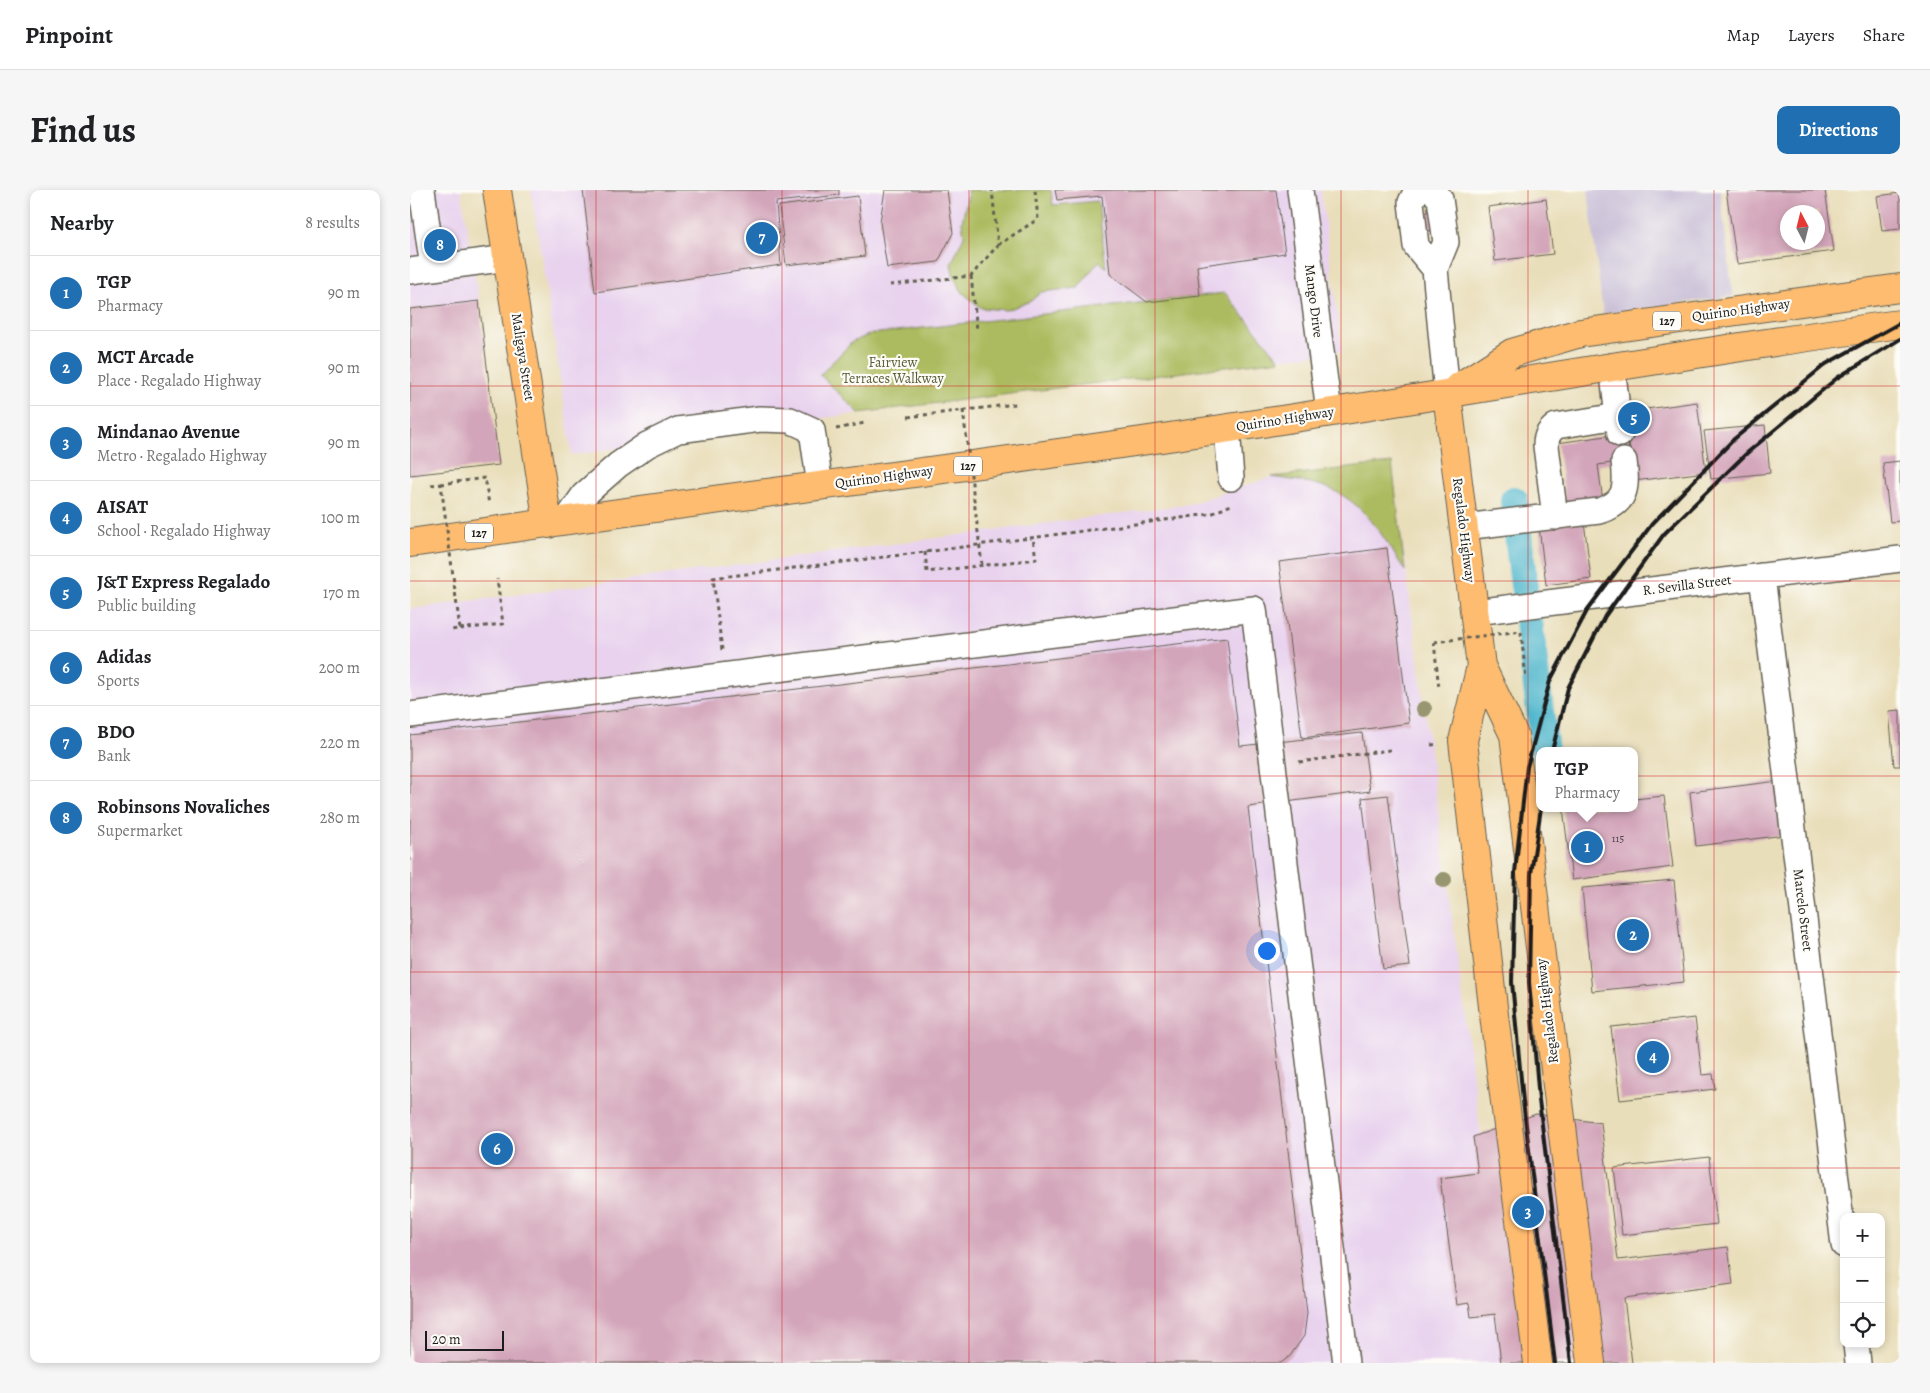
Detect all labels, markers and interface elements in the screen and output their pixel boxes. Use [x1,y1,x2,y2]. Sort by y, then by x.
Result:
text: Pinpoint [25,19,113,51]
text: Map [1727,23,1760,47]
text: Layers [1788,23,1835,47]
text: Share [1863,23,1905,47]
text: Find us [30,106,136,154]
button: Directions [1777,106,1900,154]
north arrow [1780,205,1825,250]
text: Nearby [50,209,113,237]
text: 8 results [305,212,360,234]
pin: 7 [746,219,778,257]
pin: 8 [424,226,456,264]
street label: Mango Drive [1300,263,1328,339]
text: TGP [97,269,131,295]
text: 1 [63,282,69,304]
text: 90 m [328,282,360,304]
street label: Quirino Highway [1691,294,1792,326]
text: Pharmacy [97,295,163,317]
street label: Maligaya Street [507,312,539,403]
road number: 127 [1653,312,1681,330]
text: MCT Arcade [97,344,194,370]
park label: Fairview Terraces Walkway [842,353,945,388]
text: 2 [62,357,70,379]
text: 90 m [328,357,360,379]
text: Place · Regalado Highway [97,370,261,392]
pin: 5 [1618,399,1650,437]
street label: Quirino Highway [1235,402,1336,436]
text: Mindanao Avenue [97,419,240,445]
text: 3 [63,432,69,454]
text: 90 m [328,432,360,454]
text: Metro · Regalado Highway [97,445,267,467]
road number: 127 [954,456,982,476]
street label: Quirino Highway [834,461,935,493]
street label: Regalado Highway [1448,476,1480,584]
text: AISAT [97,494,148,520]
text: 4 [62,507,70,529]
text: 100 m [321,507,360,529]
text: School · Regalado Highway [97,520,270,542]
road number: 127 [465,523,493,542]
text: J&T Express Regalado [97,569,270,595]
street label: R. Sevilla Street [1641,570,1733,600]
text: 5 [63,582,69,604]
text: 170 m [323,582,360,604]
text: Public building [97,595,196,617]
text: Adidas [97,644,151,670]
text: 6 [62,657,70,679]
text: 200 m [319,657,360,679]
text: Sports [97,670,140,692]
text: BDO [97,719,135,745]
text: 7 [63,732,69,754]
text: 220 m [320,732,360,754]
text: Bank [97,745,131,767]
popup [1536,747,1638,812]
text: TGP [1554,756,1588,782]
text: Pharmacy [1554,782,1620,804]
text: Robinsons Novaliches [97,794,270,820]
text: 8 [62,807,70,829]
text: 280 m [320,807,360,829]
text: Supermarket [97,820,183,842]
pin: 1 [1571,828,1603,866]
house number: 115 [1612,831,1624,846]
street label: Marcelo Street [1789,868,1818,953]
pin: 2 [1617,916,1649,954]
your location [1254,938,1280,964]
street label: Regalado Highway [1531,957,1563,1065]
pin: 4 [1637,1038,1669,1076]
pin: 6 [481,1130,513,1168]
pin: 3 [1512,1193,1544,1231]
map controls [1840,1213,1885,1348]
button: + [1840,1213,1885,1258]
button: − [1840,1258,1885,1303]
button: locate [1840,1303,1885,1348]
scale bar [425,1328,504,1351]
text: 20 m [432,1330,461,1349]

